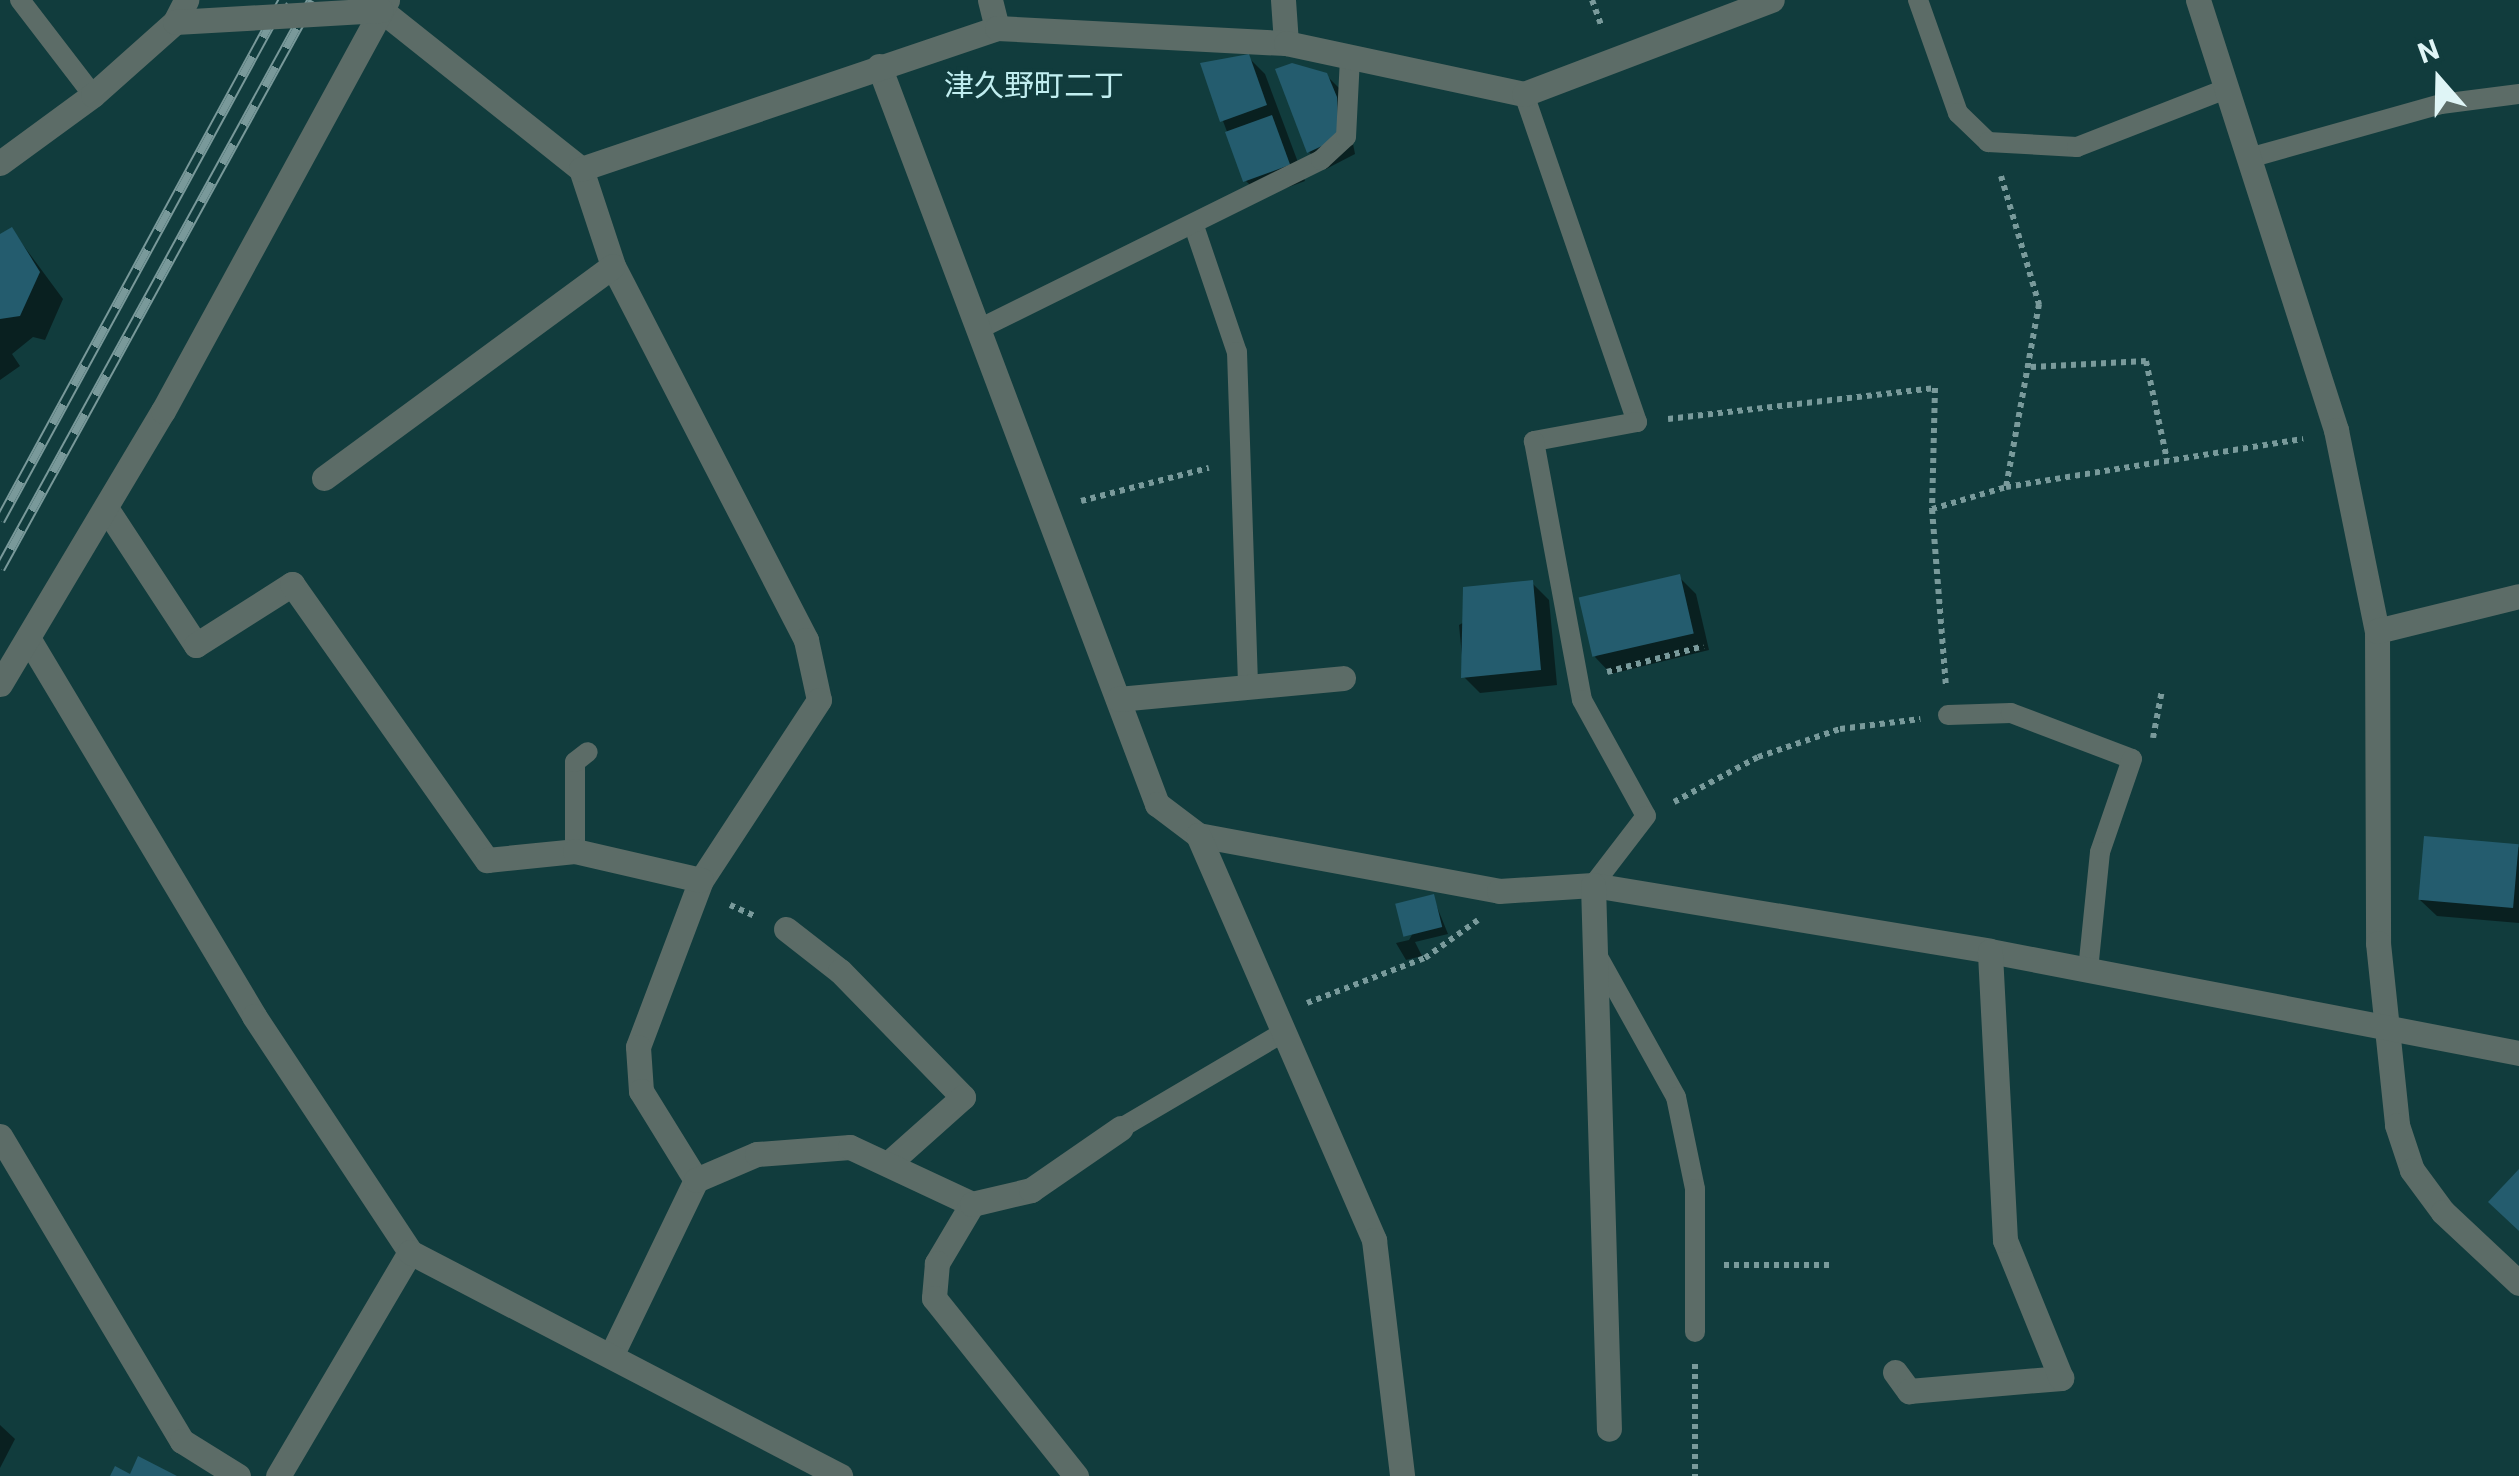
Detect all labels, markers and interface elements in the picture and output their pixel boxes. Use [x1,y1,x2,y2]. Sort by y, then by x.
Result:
north arrow [2389,30,2489,130]
text: N [2414,32,2443,70]
district label: 津久野町二丁 [944,68,1124,104]

